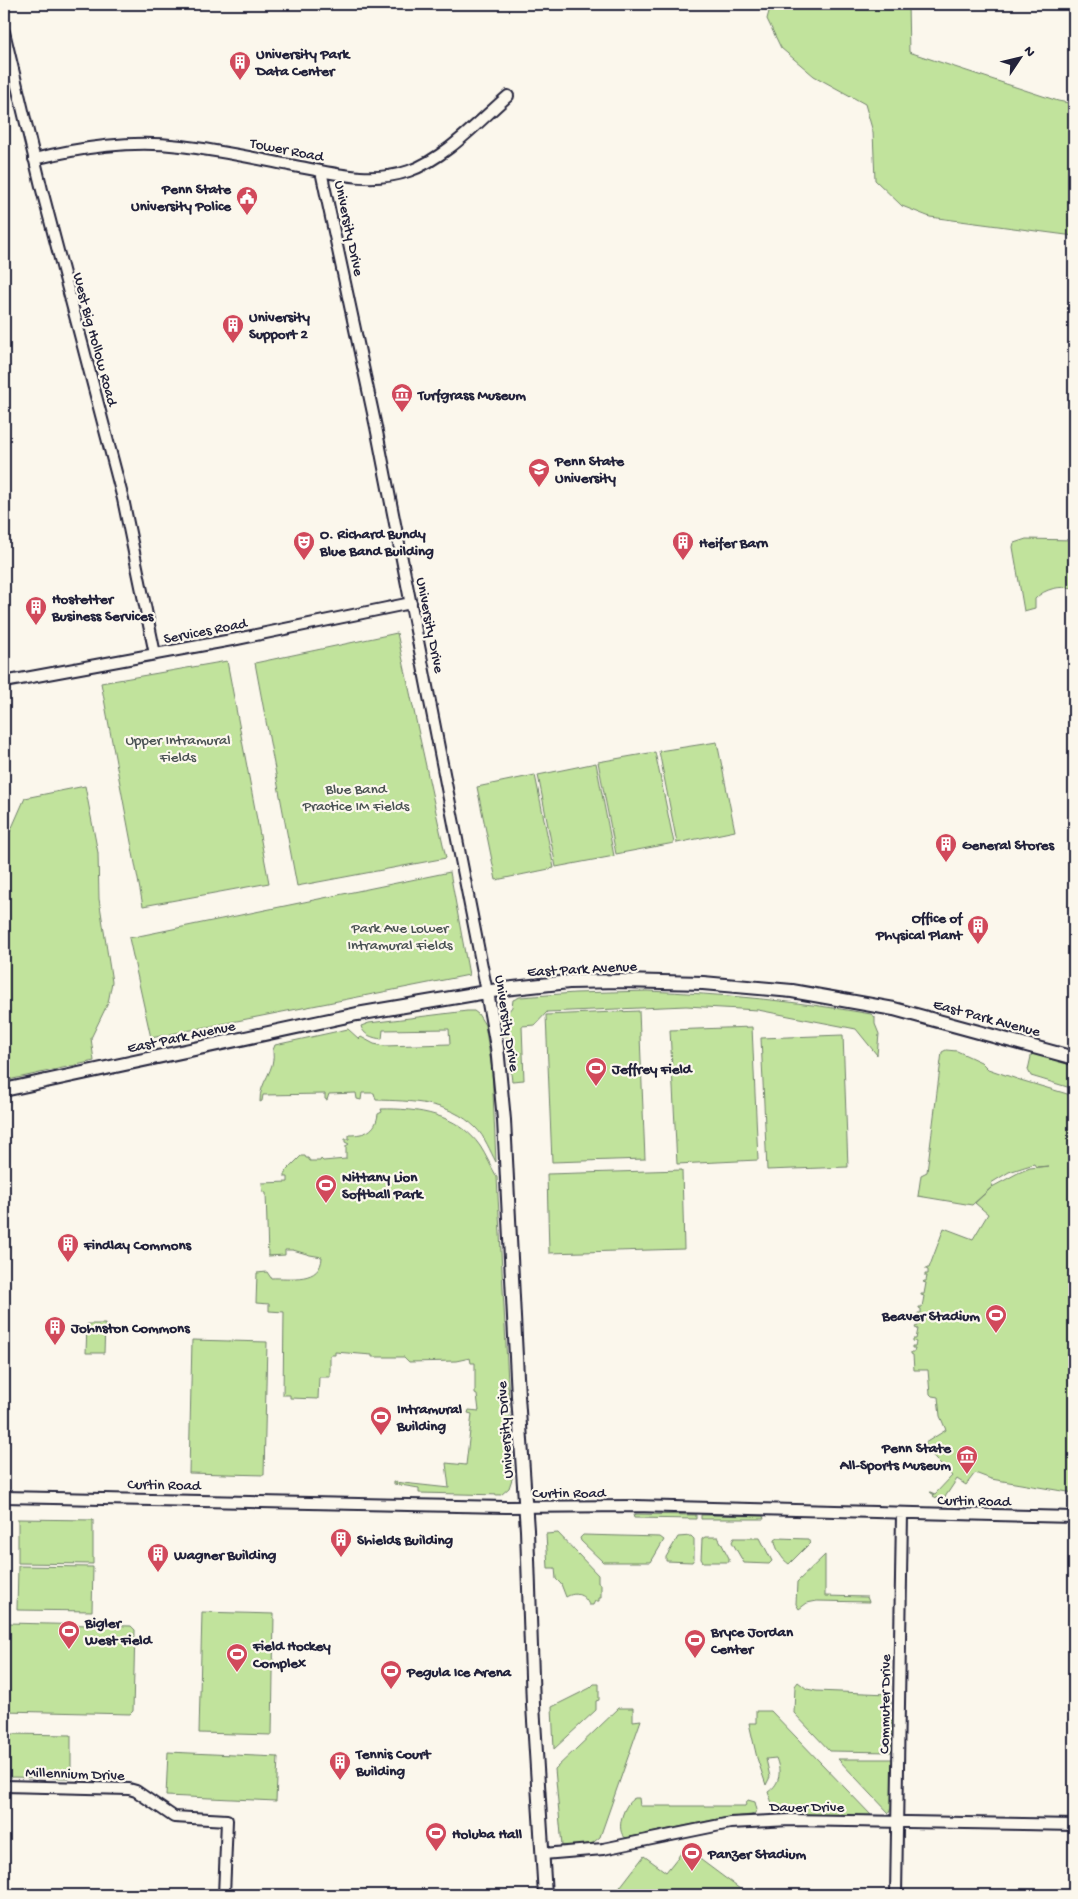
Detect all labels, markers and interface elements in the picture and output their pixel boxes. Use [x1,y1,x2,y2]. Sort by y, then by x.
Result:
north arrow [996,32,1046,82]
text: N [1019,43,1038,61]
place label: University Park Data Center [254,46,351,81]
building icon: University Park Data Center [228,50,252,81]
street label: Tower Road [247,135,326,167]
street label: University Drive [329,179,367,278]
place label: Penn State University Police [131,181,232,216]
public building icon: Penn State University Police [235,185,259,216]
street label: West Big Hollow Road [68,271,121,409]
place label: University Support 2 [249,309,311,344]
building icon: University Support 2 [221,313,245,344]
museum icon: Turfgrass Museum [390,382,414,413]
place label: Turfgrass Museum [417,387,526,405]
place label: Penn State University [554,453,625,488]
school or university icon: Penn State University [527,457,551,488]
place label: O. Richard Bundy Blue Band Building [319,526,434,561]
theatre icon: O. Richard Bundy Blue Band Building [292,530,316,561]
building icon: Heifer Barn [671,530,695,561]
place label: Heifer Barn [699,535,769,553]
street label: University Drive [411,576,447,675]
place label: Hostetter Business Services [51,591,155,626]
building icon: Hostetter Business Services [24,595,48,626]
street label: Services Road [162,615,250,649]
park label: Upper Intramural Fields [125,732,231,767]
park label: Blue Band Practice IM Fields [302,781,410,816]
building icon: General Stores [934,832,958,863]
place label: General Stores [962,837,1055,855]
place label: Office of Physical Plant [875,910,964,945]
building icon: Office of Physical Plant [966,914,990,945]
park label: Park Ave Lower Intramural Fields [348,920,453,955]
street label: East Park Avenue [527,958,638,982]
street label: University Drive [490,974,523,1073]
street label: East Park Avenue [931,996,1042,1042]
street label: East Park Avenue [126,1018,237,1058]
sports icon: Jeffrey Field [584,1056,608,1087]
place label: Jeffrey Field [611,1061,694,1079]
place label: Nittany Lion Softball Park [342,1169,425,1204]
sports icon: Nittany Lion Softball Park [314,1173,338,1204]
building icon: Findlay Commons [56,1232,80,1263]
place label: Findlay Commons [83,1237,193,1255]
sports icon: Beaver Stadium [984,1303,1008,1334]
place label: Beaver Stadium [881,1308,980,1326]
building icon: Johnston Commons [43,1315,67,1346]
place label: Johnston Commons [70,1320,191,1338]
street label: University Drive [494,1380,518,1479]
place label: Intramural Building [396,1401,463,1436]
sports icon: Intramural Building [369,1405,393,1436]
place label: Penn State All-Sports Museum [839,1440,952,1475]
museum icon: Penn State All-Sports Museum [955,1444,979,1475]
street label: Curtin Road [127,1476,202,1496]
street label: Curtin Road [532,1485,607,1503]
street label: Curtin Road [937,1492,1012,1512]
building icon: Shields Building [329,1527,353,1558]
place label: Shields Building [357,1532,454,1550]
building icon: Wagner Building [146,1542,170,1573]
place label: Wagner Building [173,1547,277,1565]
place label: Bigler West Field [84,1615,154,1650]
sports icon: Bigler West Field [57,1619,81,1650]
place label: Bryce Jordan Center [710,1624,794,1659]
sports icon: Bryce Jordan Center [683,1628,707,1659]
place label: Field Hockey Complex [252,1638,331,1673]
sports icon: Field Hockey Complex [225,1642,249,1673]
street label: Commuter Drive [876,1654,896,1754]
sports icon: Pegula Ice Arena [379,1659,403,1690]
place label: Pegula Ice Arena [406,1664,512,1682]
place label: Tennis Court Building [355,1746,432,1781]
building icon: Tennis Court Building [328,1750,352,1781]
street label: Millennium Drive [25,1764,125,1786]
street label: Dauer Drive [769,1799,844,1817]
sports icon: Holuba Hall [424,1821,448,1852]
place label: Holuba Hall [452,1826,523,1844]
sports icon: Panzer Stadium [680,1841,704,1872]
place label: Panzer Stadium [707,1846,806,1864]

